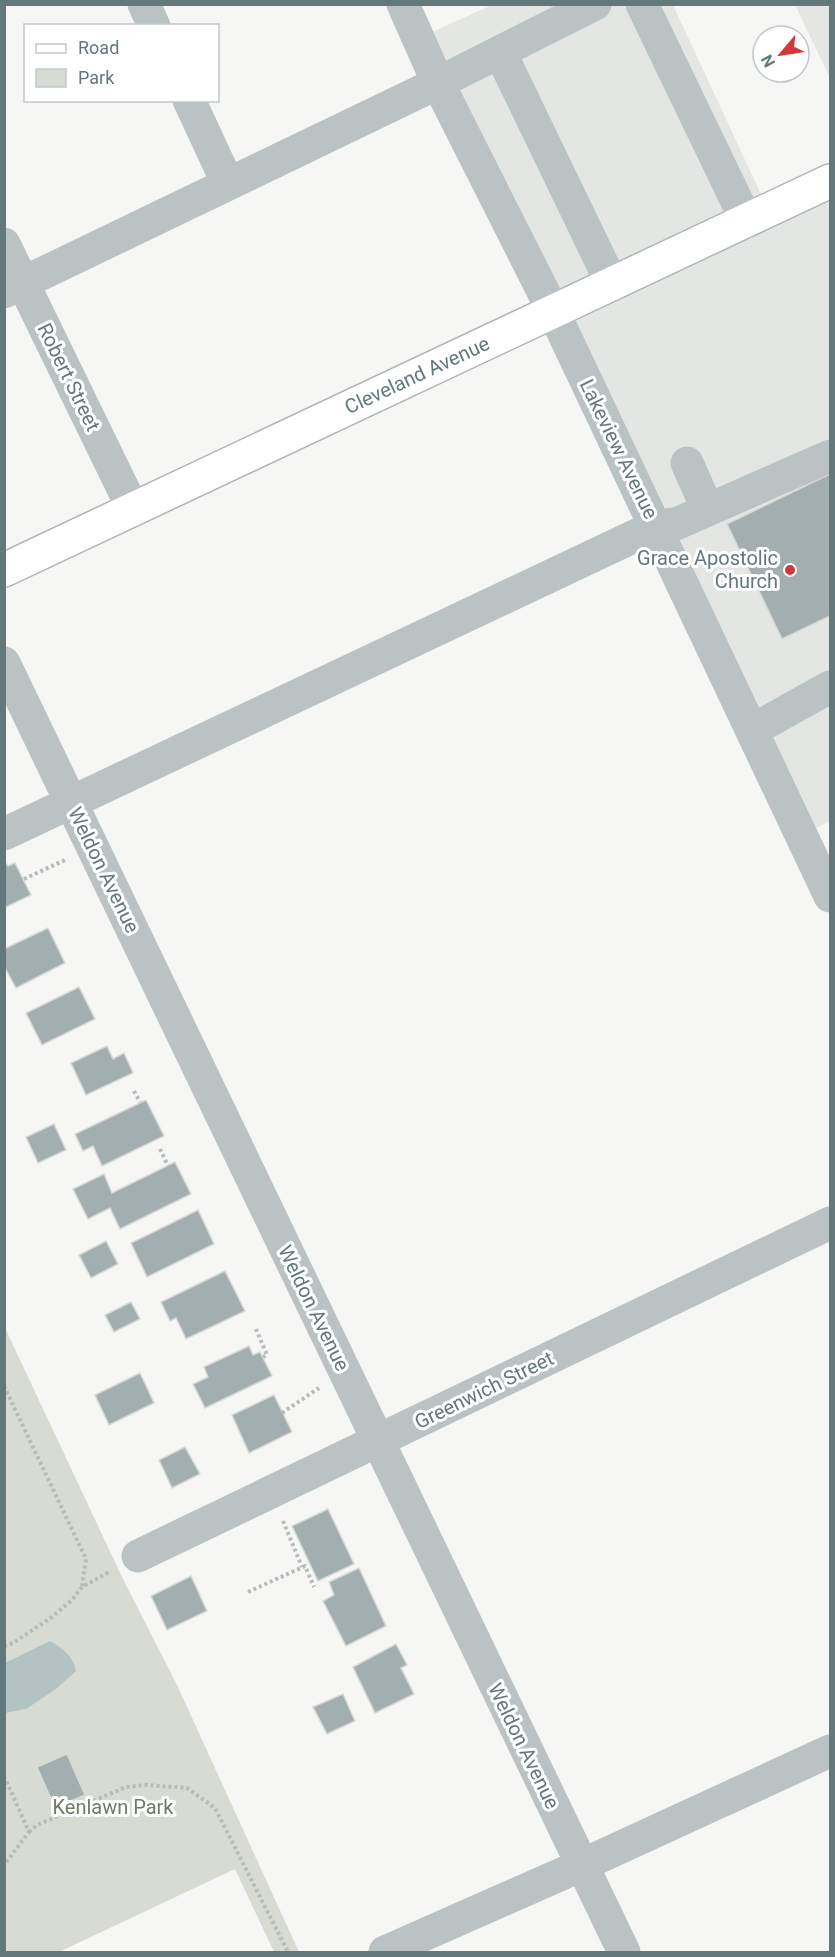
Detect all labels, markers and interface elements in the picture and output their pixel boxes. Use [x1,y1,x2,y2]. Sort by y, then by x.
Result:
legend [24,24,219,102]
north arrow [751,24,811,84]
text: Road [78,37,119,58]
text: N [757,51,779,71]
text: Park [78,67,115,88]
street label: Robert Street [33,319,105,435]
street label: Cleveland Avenue [341,331,493,419]
street label: Lakeview Avenue [575,375,663,523]
place label: Grace Apostolic Church [637,546,778,593]
marker: Grace Apostolic Church [783,563,797,577]
street label: Weldon Avenue [63,803,145,937]
street label: Weldon Avenue [273,1241,355,1375]
street label: Greenwich Street [411,1346,557,1434]
street label: Weldon Avenue [483,1679,565,1813]
park label: Kenlawn Park [52,1795,174,1819]

